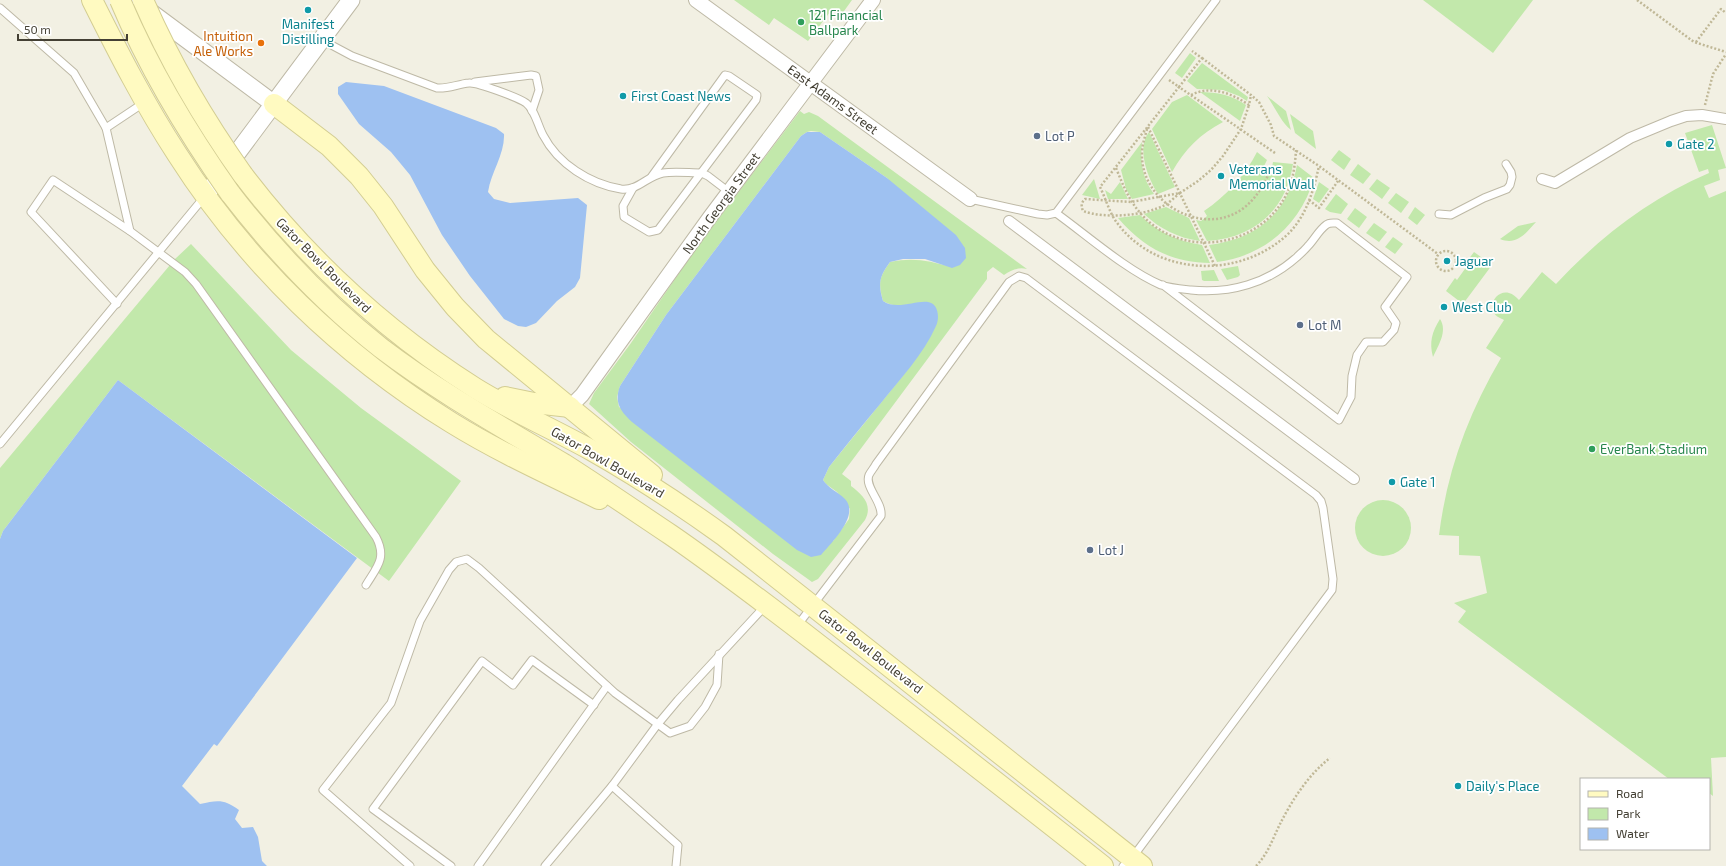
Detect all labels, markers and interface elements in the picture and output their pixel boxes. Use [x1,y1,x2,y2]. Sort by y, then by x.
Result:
marker: Manifest Distilling [303,5,313,15]
place label: 121 Financial Ballpark [809,7,883,38]
scale bar [18,16,127,42]
place label: Manifest Distilling [282,16,334,47]
marker: 121 Financial Ballpark [796,17,806,27]
text: 50 m [24,22,51,36]
place label: Intuition Ale Works [193,28,253,59]
marker: Intuition Ale Works [256,38,266,48]
street label: East Adams Street [785,61,882,137]
place label: First Coast News [631,88,731,104]
marker: First Coast News [618,91,628,101]
place label: Lot P [1045,128,1075,144]
marker: Lot P [1032,131,1042,141]
place label: Gate 2 [1677,136,1714,152]
marker: Gate 2 [1664,139,1674,149]
street label: North Georgia Street [679,149,763,257]
place label: Veterans Memorial Wall [1229,161,1315,192]
marker: Veterans Memorial Wall [1216,171,1226,181]
street label: Gator Bowl Boulevard [273,214,375,316]
place label: Jaguar [1455,253,1494,269]
marker: Jaguar [1442,256,1452,266]
place label: West Club [1452,299,1512,315]
marker: West Club [1439,302,1449,312]
place label: Lot M [1308,317,1341,333]
marker: Lot M [1295,320,1305,330]
street label: Gator Bowl Boulevard [548,423,668,501]
place label: EverBank Stadium [1600,441,1707,457]
marker: EverBank Stadium [1587,444,1597,454]
place label: Gate 1 [1400,474,1435,490]
marker: Gate 1 [1387,477,1397,487]
place label: Lot J [1098,542,1124,558]
marker: Lot J [1085,545,1095,555]
street label: Gator Bowl Boulevard [816,605,926,697]
place label: Daily's Place [1466,778,1540,794]
legend [1580,778,1710,850]
marker: Daily's Place [1453,781,1463,791]
text: Road [1616,786,1644,800]
text: Park [1616,806,1641,820]
text: Water [1616,826,1650,840]

